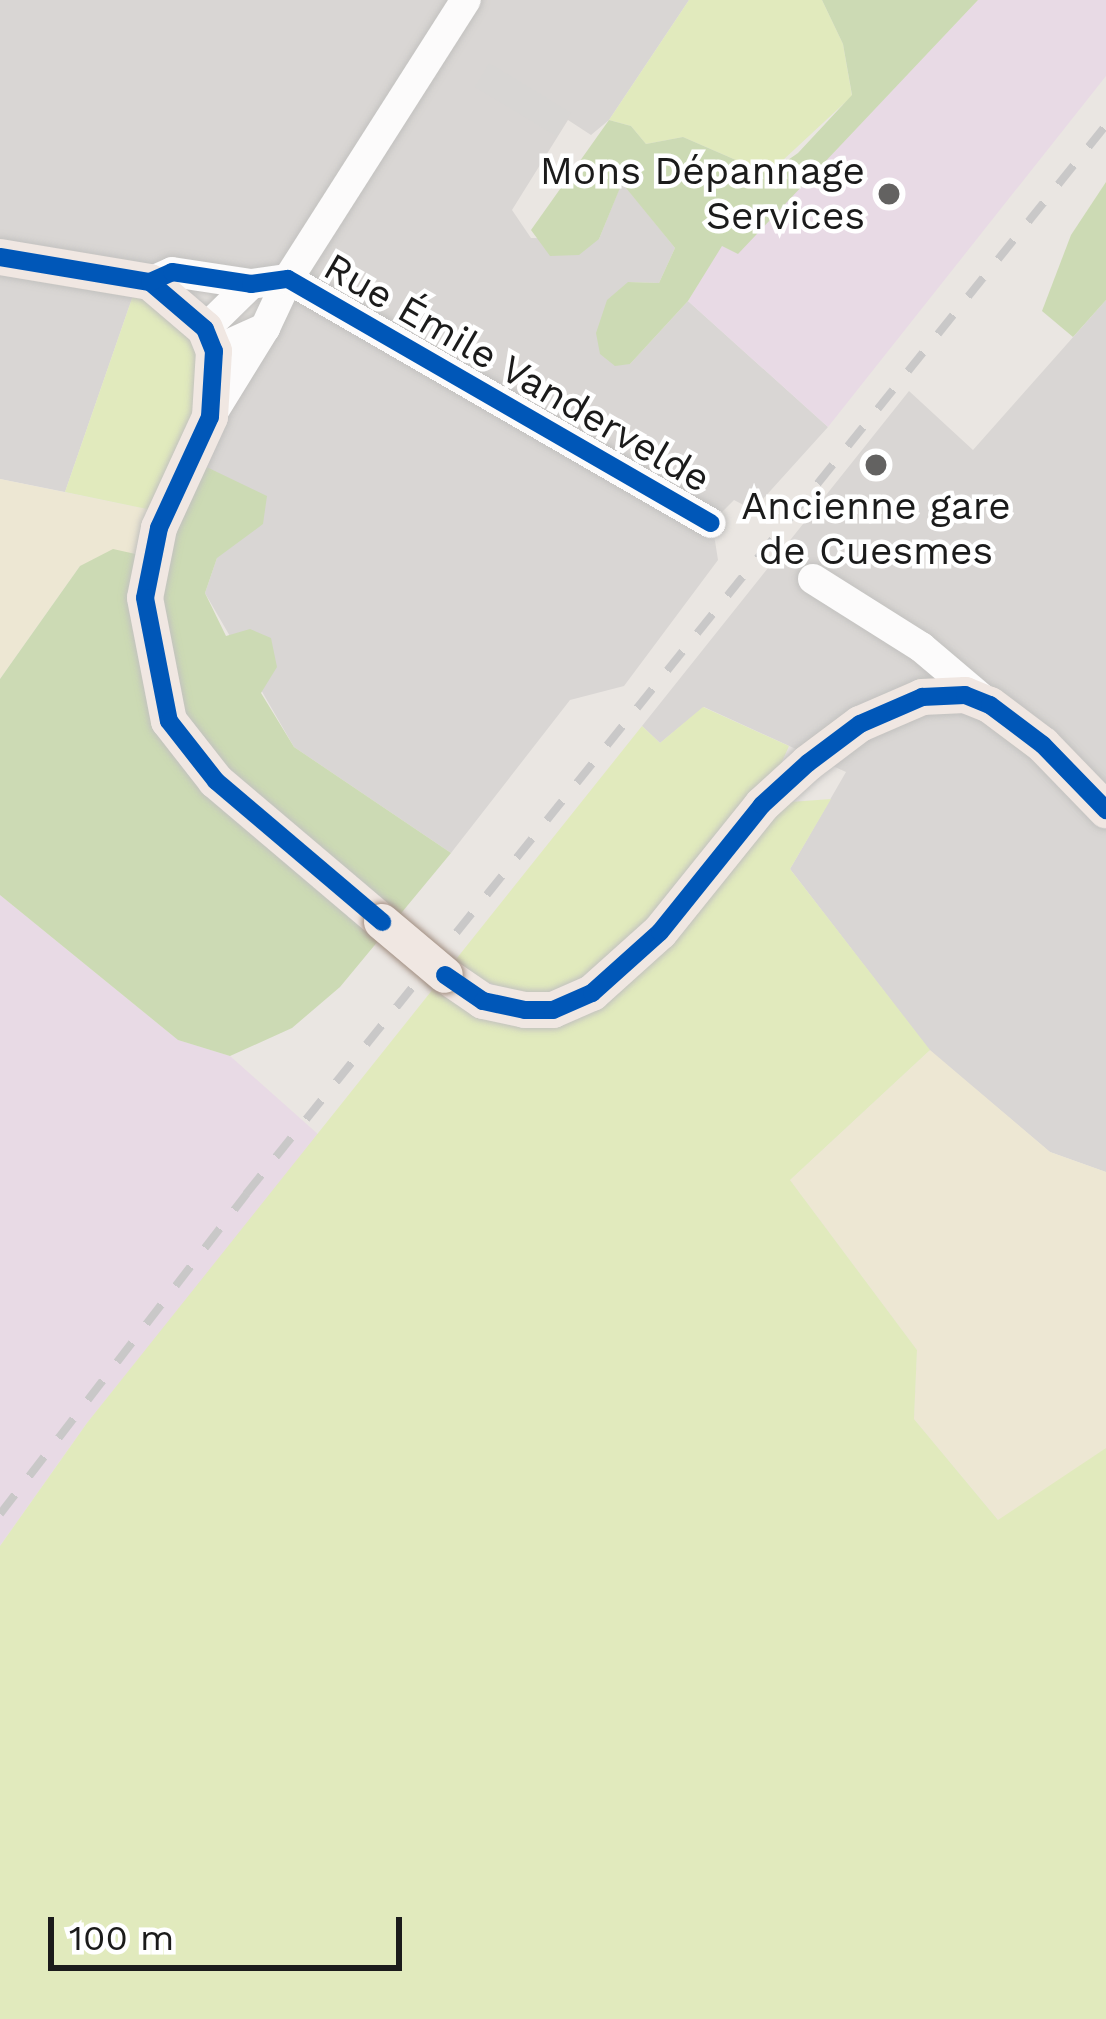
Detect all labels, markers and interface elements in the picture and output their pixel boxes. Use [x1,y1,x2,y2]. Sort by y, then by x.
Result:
place label: Mons Dépannage Services [540,149,865,240]
marker: Mons Dépannage Services [876,181,902,207]
street label: Rue Émile Vandervelde [315,243,719,503]
marker: Ancienne gare de Cuesmes [863,452,889,478]
place label: Ancienne gare de Cuesmes [741,484,1011,575]
scale bar [54,1893,408,1967]
text: 100 m [69,1917,174,1959]

